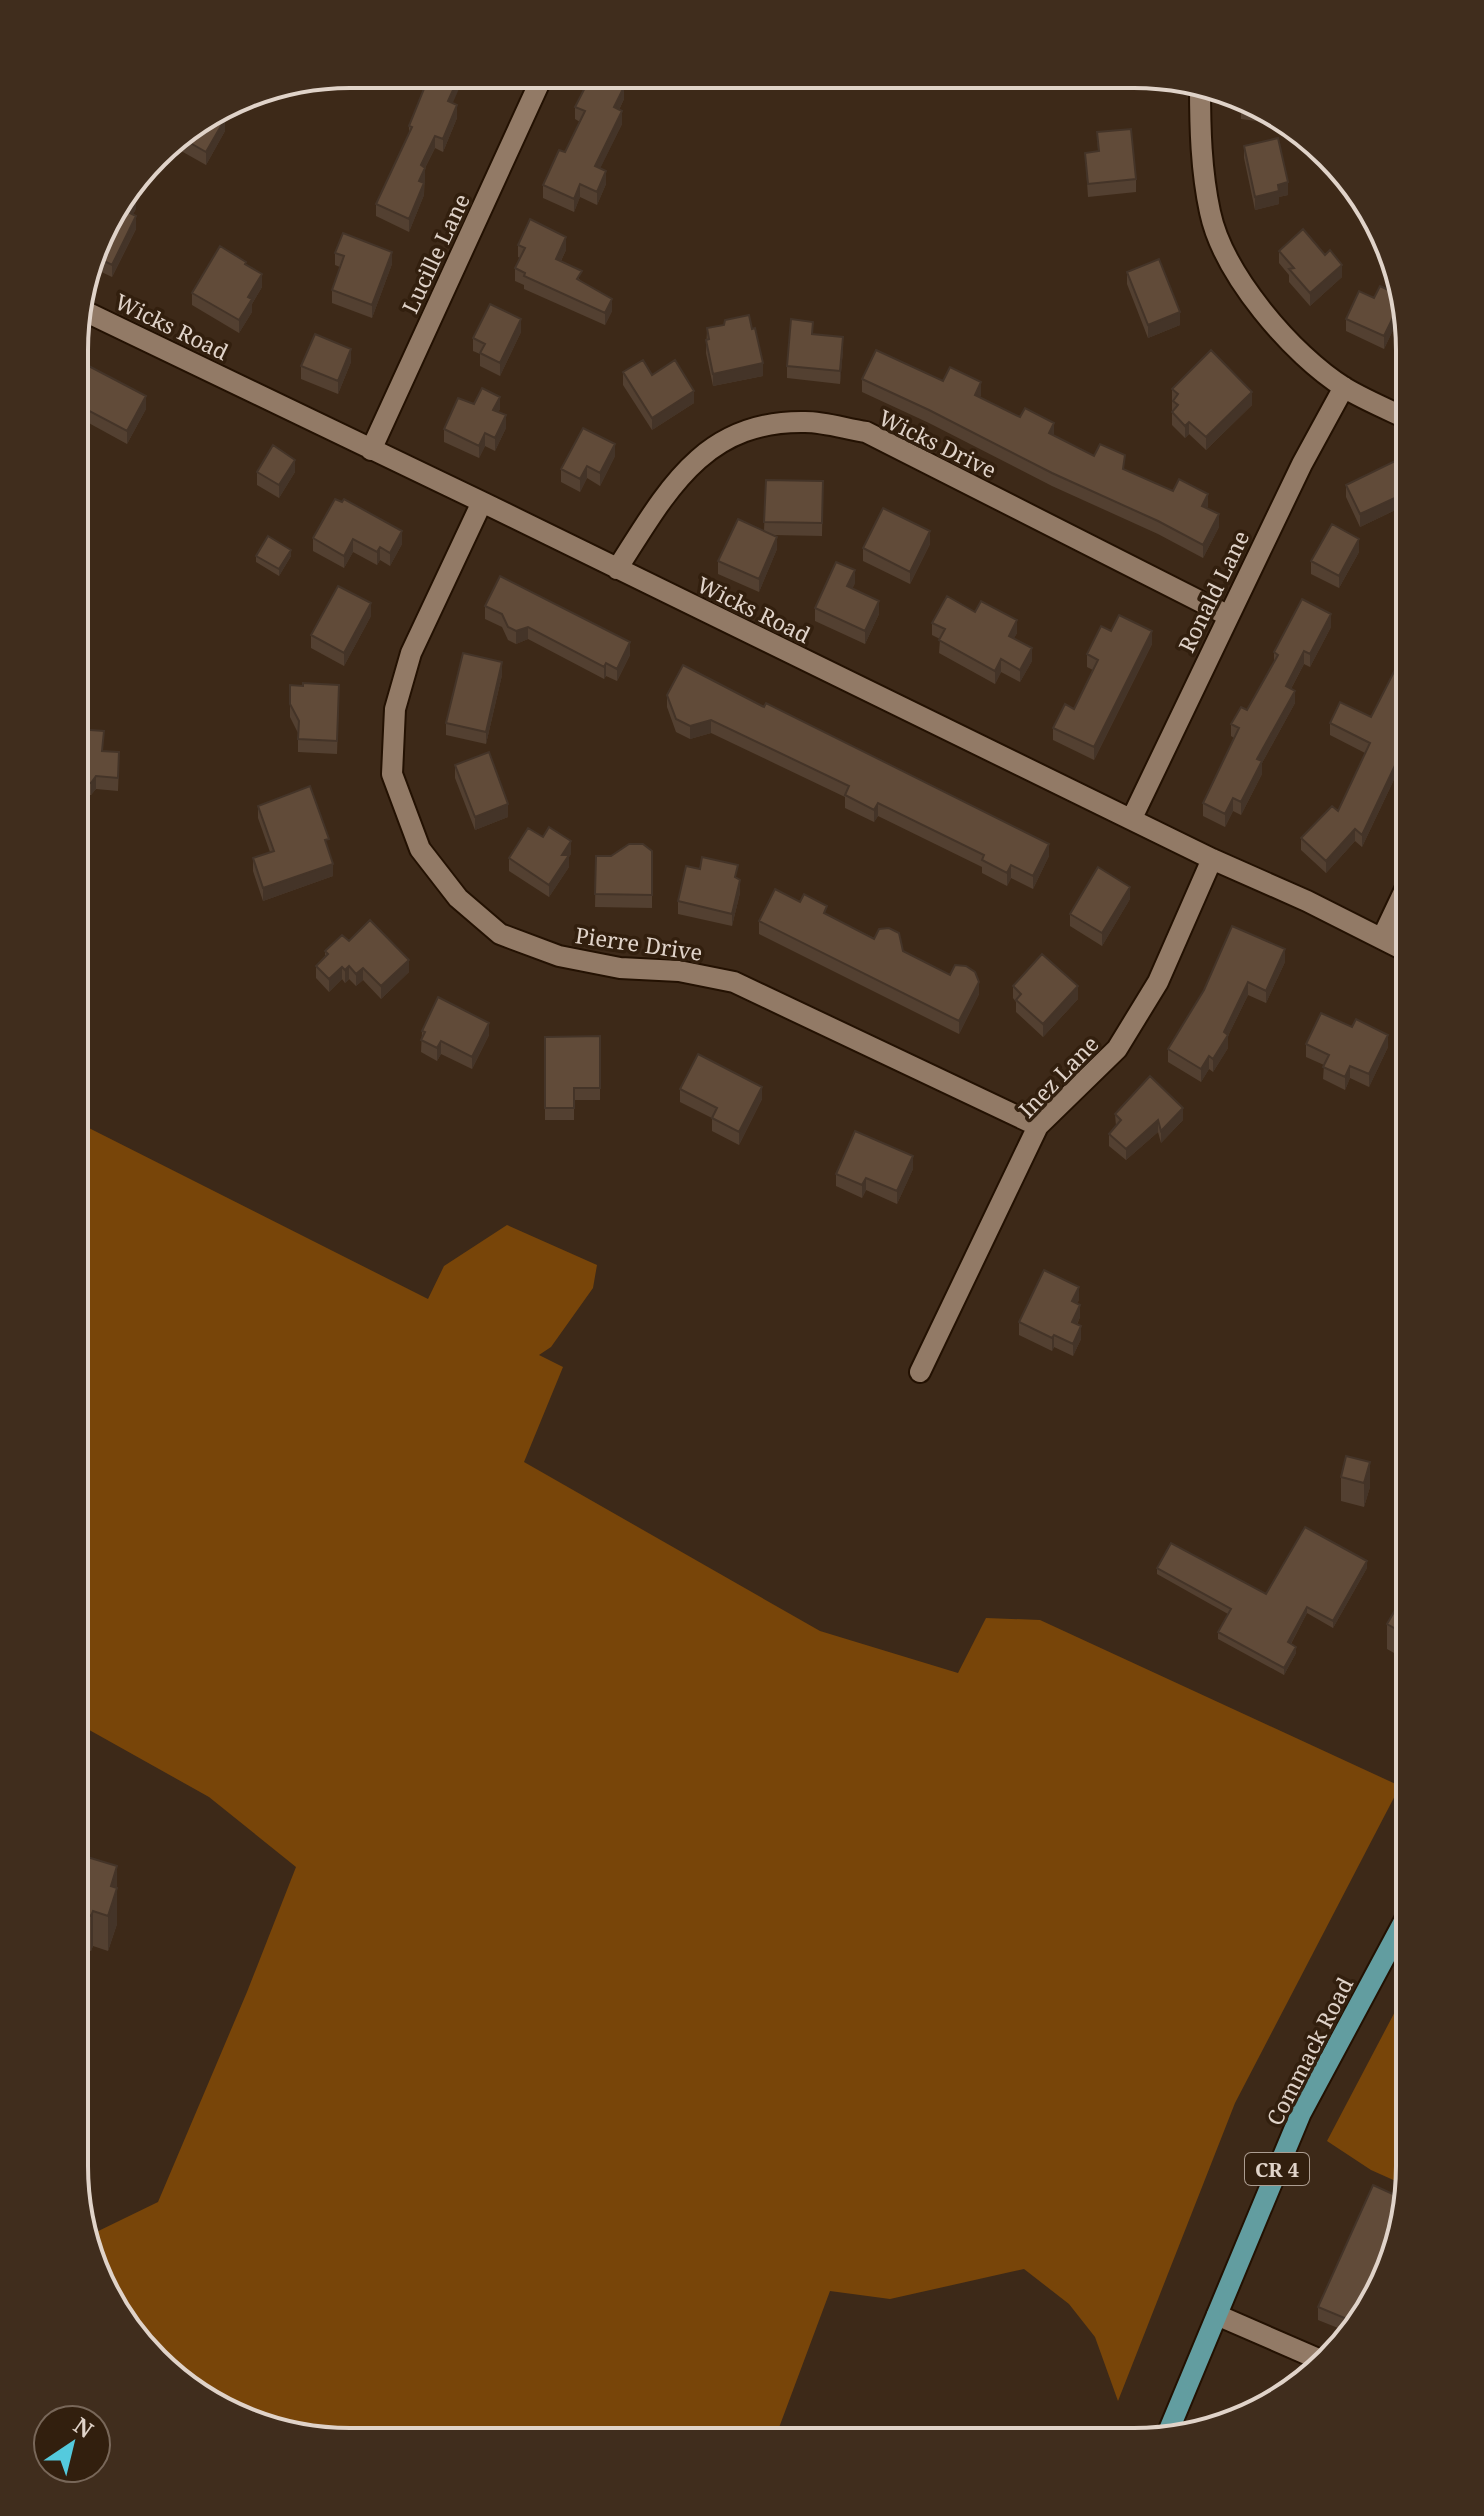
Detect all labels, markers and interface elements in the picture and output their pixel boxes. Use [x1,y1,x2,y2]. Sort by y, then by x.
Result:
street label: Lucille Lane [394,188,476,318]
street label: Wicks Road [110,286,234,367]
street label: Wicks Drive [874,402,1002,484]
street label: Ronald Lane [1171,525,1255,657]
street label: Wicks Road [692,569,816,650]
street label: Pierre Drive [573,919,705,967]
street label: Inez Lane [1011,1029,1105,1123]
street label: Commack Road [1259,1971,1359,2130]
road number: CR 4 [1245,2153,1309,2185]
north arrow [32,2404,112,2484]
text: N [68,2410,100,2444]

